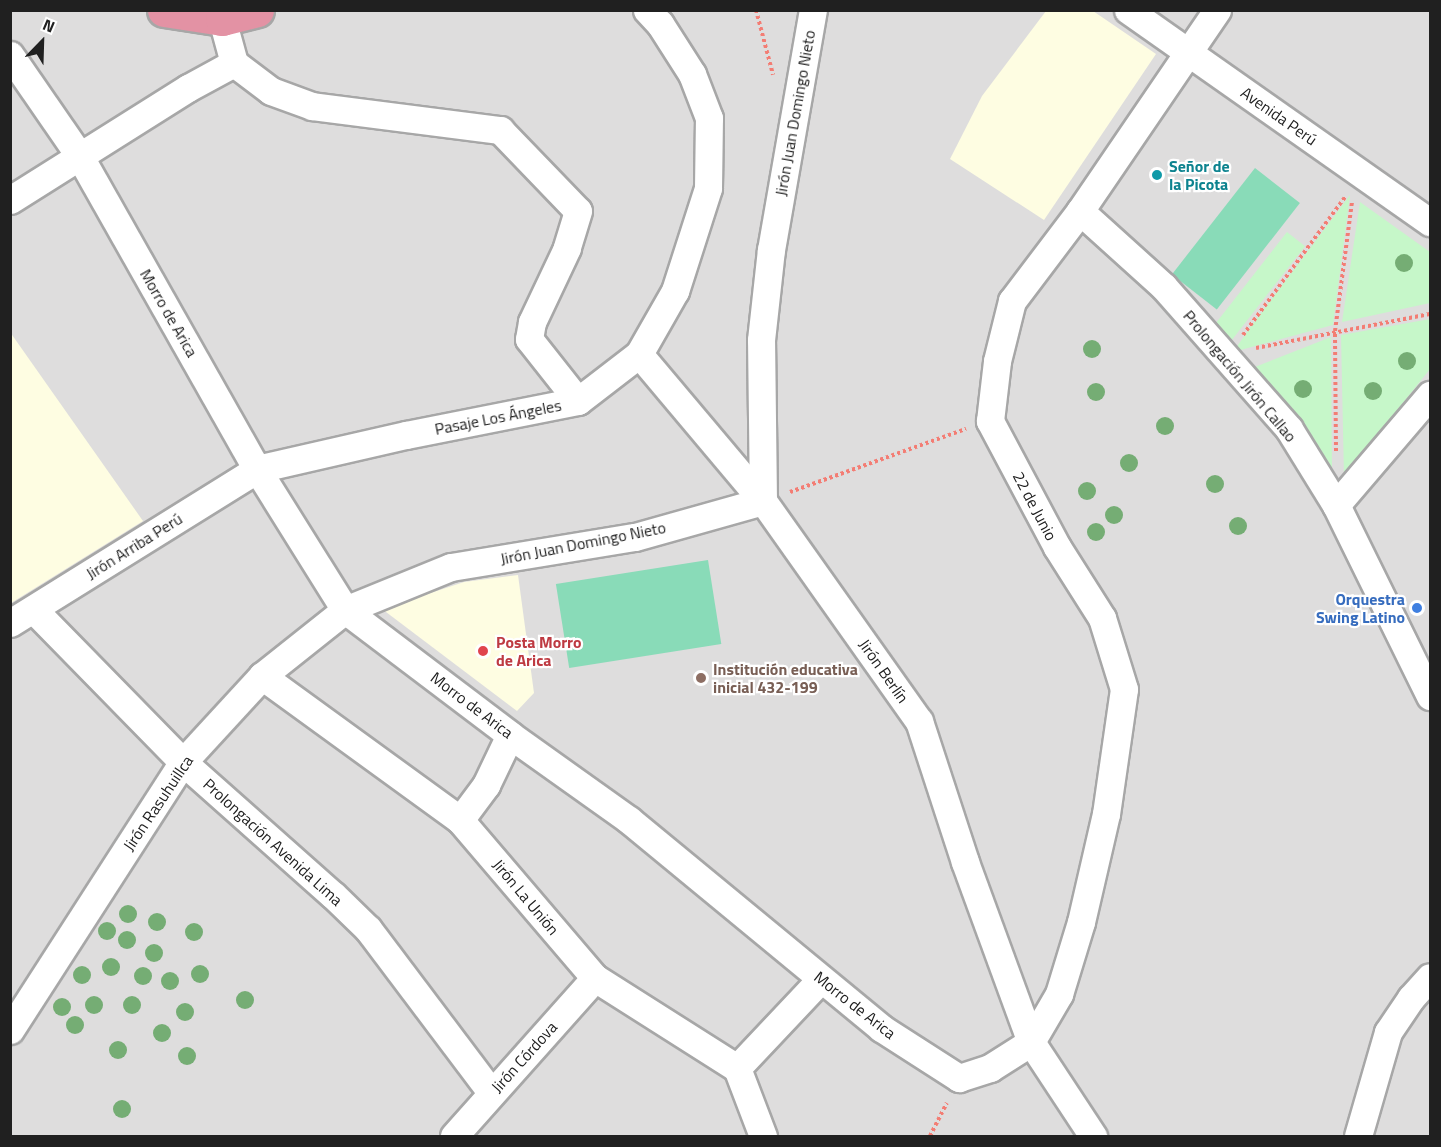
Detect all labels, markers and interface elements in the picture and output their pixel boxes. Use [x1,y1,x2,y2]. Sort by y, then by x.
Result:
north arrow [12,12,72,72]
text: N [39,12,59,39]
street label: Jirón Juan Domingo Nieto [771,29,819,197]
street label: Avenida Perú [1237,83,1321,149]
place label: Señor de la Picota [1169,156,1230,194]
marker: Señor de la Picota [1150,168,1164,182]
street label: Morro de Arica [136,266,202,360]
street label: Prolongación Jirón Callao [1179,306,1301,446]
street label: Pasaje Los Ángeles [433,395,563,439]
street label: 22 de Junio [1009,468,1061,544]
street label: Jirón Arriba Perú [82,509,186,583]
street label: Jirón Juan Domingo Nieto [499,518,667,568]
place label: Orquestra Swing Latino [1316,589,1405,627]
marker: Orquestra Swing Latino [1410,601,1424,615]
place label: Posta Morro de Arica [496,632,582,670]
street label: Jirón Berlín [855,635,913,707]
marker: Posta Morro de Arica [474,642,492,660]
place label: Institución educativa inicial 432-199 [713,659,858,697]
street label: Morro de Arica [427,668,517,742]
marker: Institución educativa inicial 432-199 [694,671,708,685]
street label: Jirón Rasuhuillca [119,752,197,854]
street label: Prolongación Avenida Lima [199,774,347,910]
street label: Jirón La Unión [489,855,563,939]
street label: Morro de Arica [810,967,900,1043]
street label: Jirón Córdova [487,1018,561,1096]

